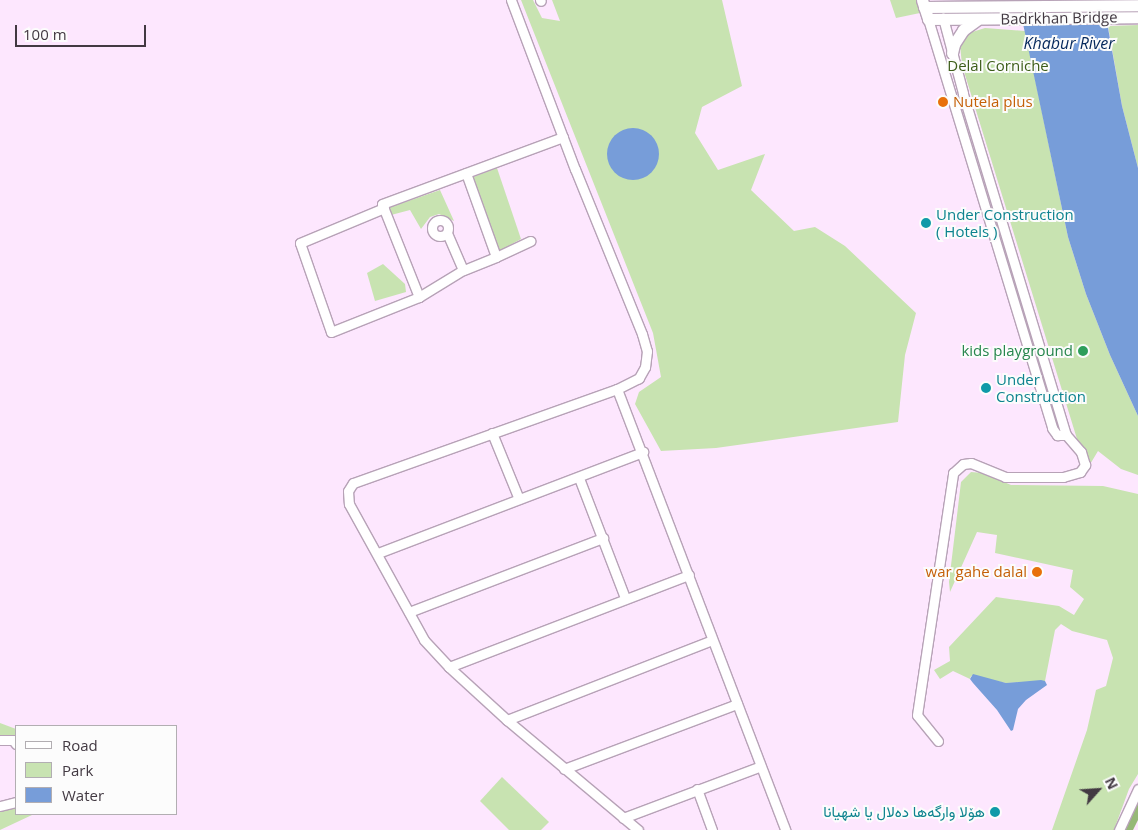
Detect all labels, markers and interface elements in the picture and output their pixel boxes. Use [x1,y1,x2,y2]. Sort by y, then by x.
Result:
street label: Badrkhan Bridge [1000,8,1118,28]
scale bar [18,15,149,47]
text: 100 m [23,24,67,44]
water label: Khabur River [1023,33,1115,53]
park label: Delal Corniche [947,57,1049,75]
place label: Nutela plus [953,93,1033,111]
marker: Nutela plus [937,96,949,108]
place label: Under Construction ( Hotels ) [936,205,1074,240]
marker: Under Construction ( Hotels ) [920,217,932,229]
place label: kids playground [961,342,1073,360]
marker: kids playground [1077,345,1089,357]
place label: Under Construction [996,370,1086,405]
marker: Under Construction [980,382,992,394]
place label: war gahe dalal [926,563,1027,581]
marker: war gahe dalal [1031,566,1043,578]
legend [15,725,178,815]
text: Road [62,735,98,755]
text: Park [62,760,93,780]
north arrow [1073,765,1123,815]
text: N [1101,774,1123,792]
text: Water [62,785,104,805]
place label: هۆلا وارگەها دەلال یا شهیانا [823,803,985,821]
marker: هۆلا وارگەها دەلال یا شهیانا [989,806,1001,818]

